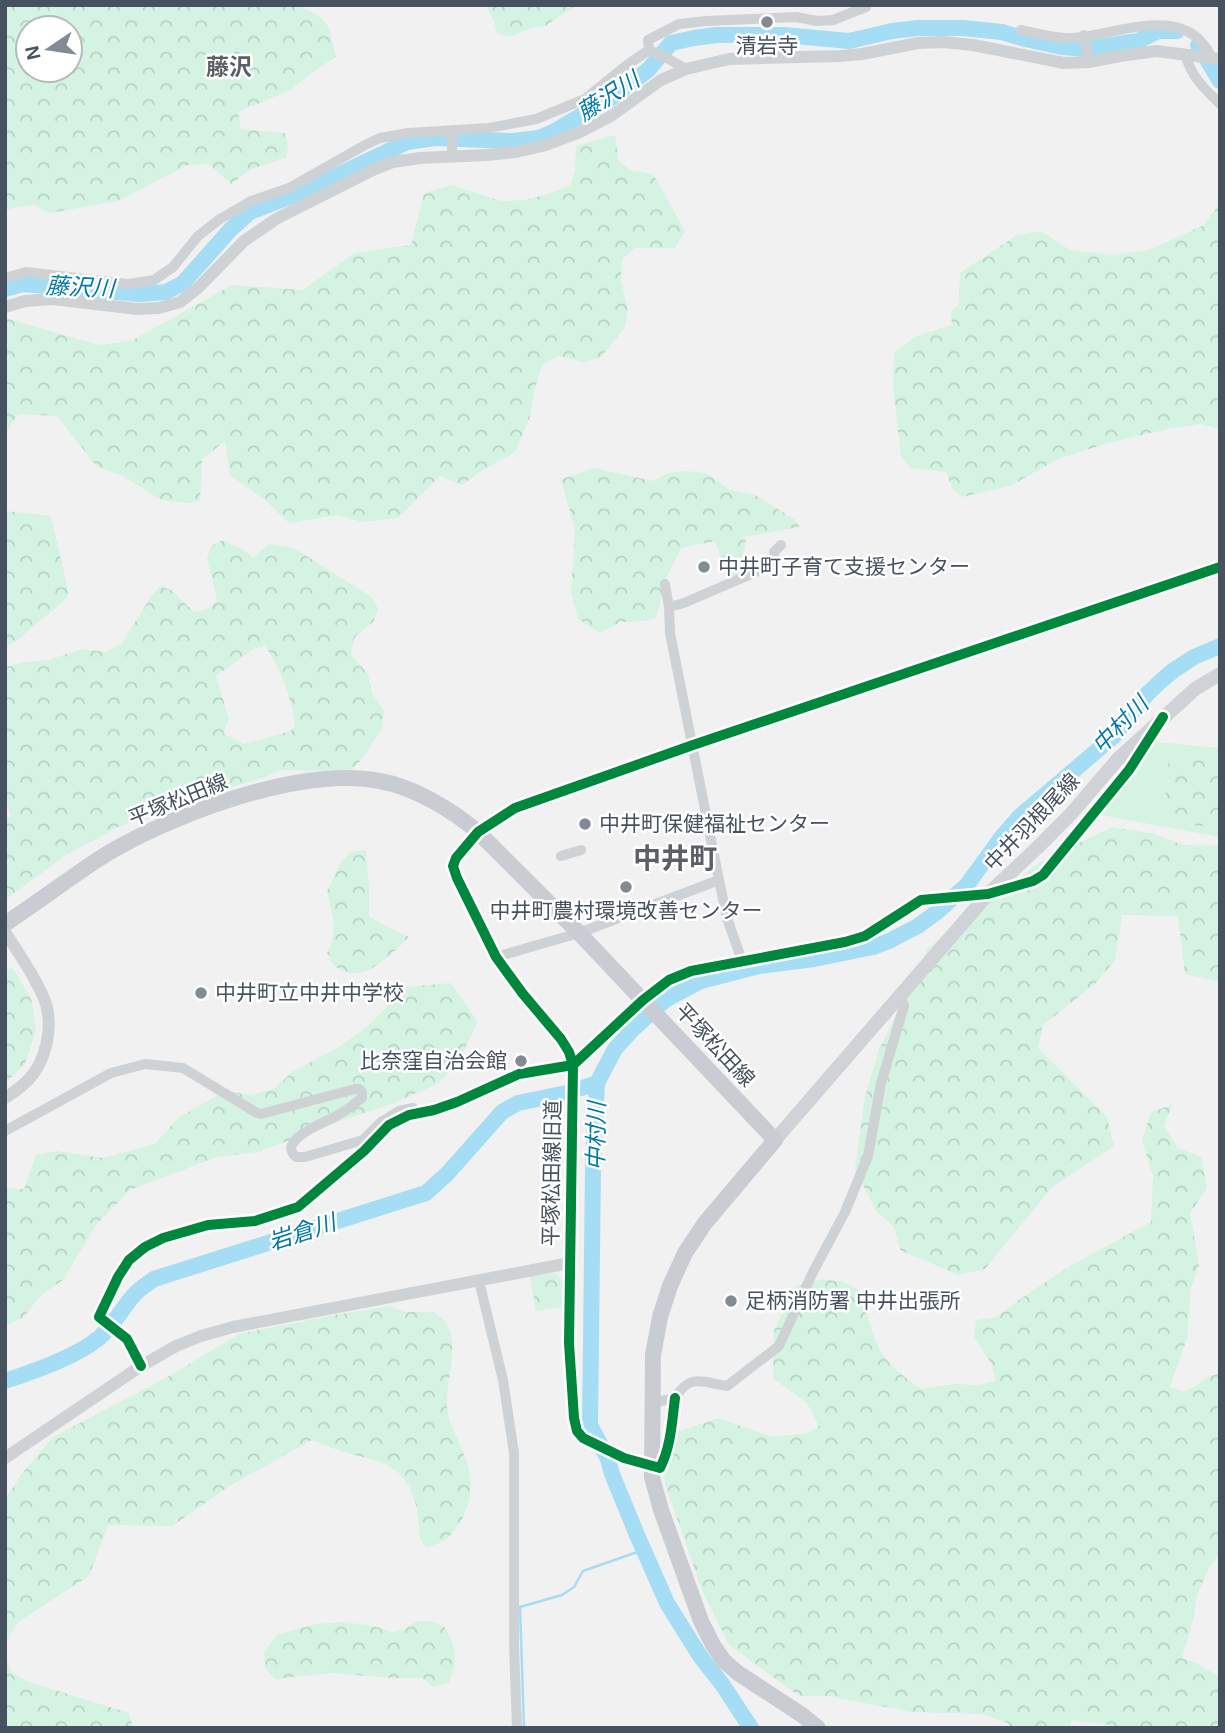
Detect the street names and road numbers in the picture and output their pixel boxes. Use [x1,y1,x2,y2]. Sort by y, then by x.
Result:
street label: 中井羽根尾線 [980,768,1084,875]
street label: 平塚松田線 [125,769,231,830]
street label: 平塚松田線 [671,998,760,1091]
street label: 平塚松田線旧道 [539,1099,564,1247]

